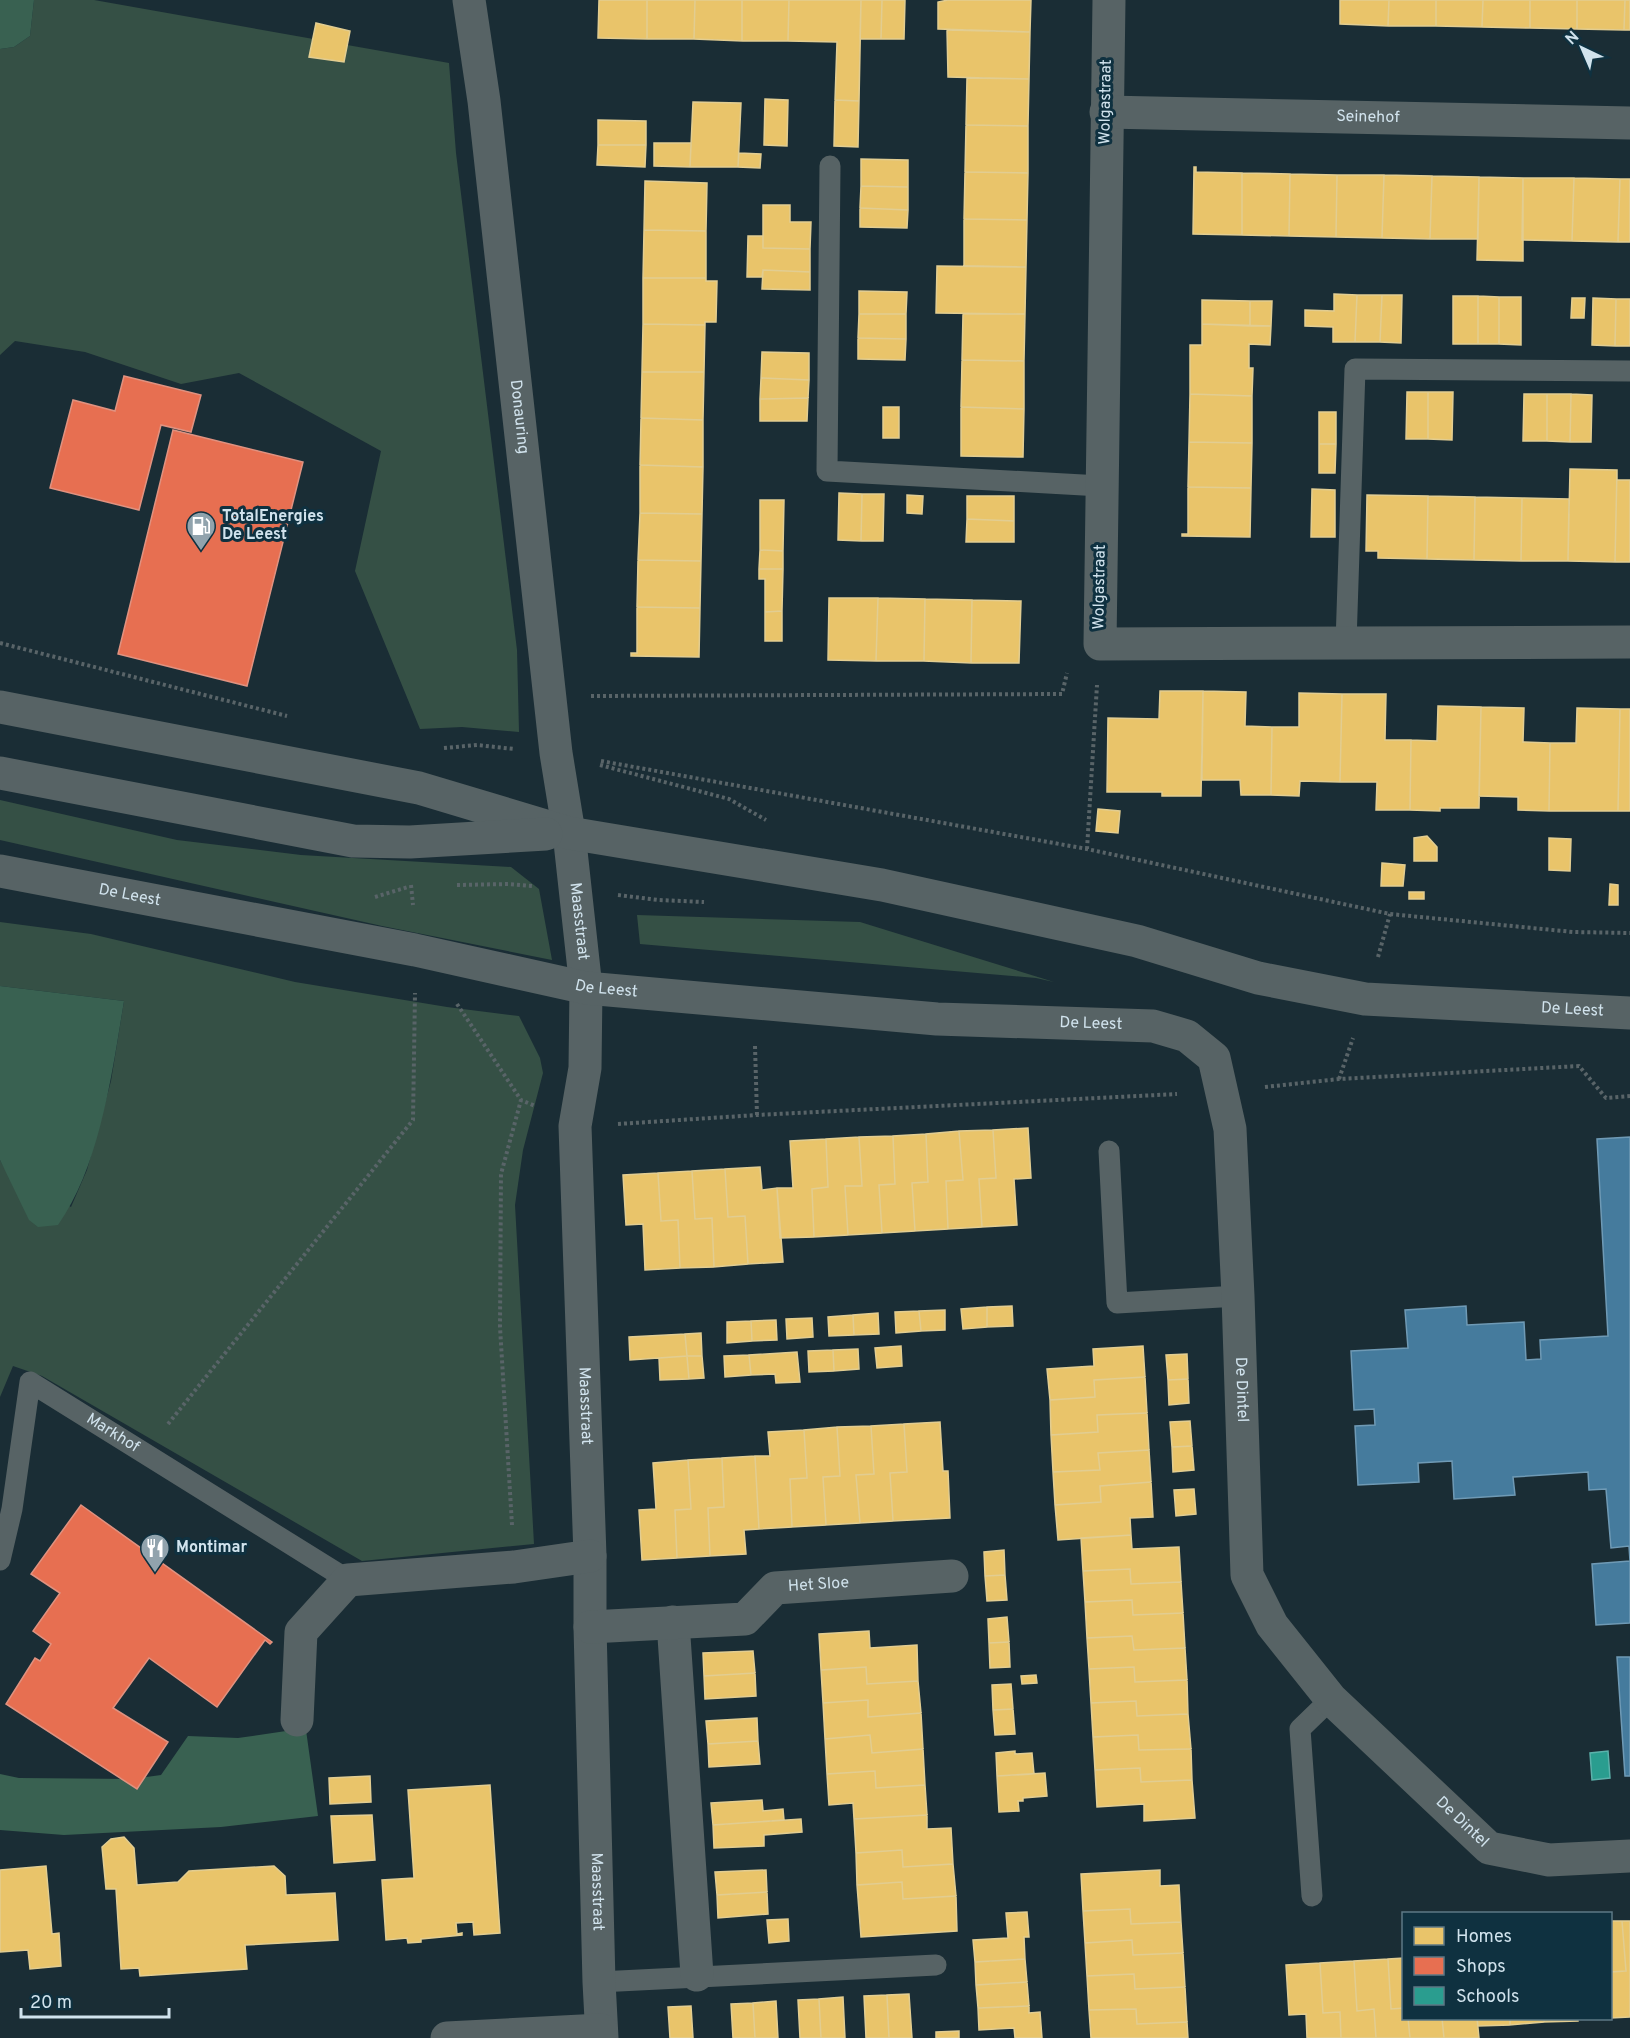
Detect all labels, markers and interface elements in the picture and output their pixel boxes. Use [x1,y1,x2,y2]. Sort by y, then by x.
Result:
north arrow [1552,18,1612,78]
text: N [1562,27,1584,50]
street label: Wolgastraat [1095,59,1117,145]
street label: Seinehof [1336,107,1400,128]
street label: Donauring [505,379,533,455]
place label: TotalEnergies De Leest [222,507,324,545]
fuel station icon: TotalEnergies De Leest [185,510,217,552]
street label: Wolgastraat [1089,544,1111,630]
street label: De Leest [97,880,162,911]
street label: Maasstraat [564,881,593,961]
street label: De Leest [573,976,638,1003]
street label: De Leest [1540,998,1604,1022]
street label: De Leest [1059,1013,1123,1035]
street label: De Dintel [1230,1356,1252,1423]
street label: Maasstraat [573,1366,596,1445]
street label: Markhof [82,1409,144,1458]
restaurant icon: Montimar [139,1532,171,1574]
place label: Montimar [176,1538,248,1558]
street label: Het Sloe [787,1573,850,1597]
street label: De Dintel [1431,1793,1493,1852]
street label: Maasstraat [586,1852,608,1931]
legend [1402,1912,1612,2020]
text: Homes [1456,1926,1512,1949]
text: Shops [1456,1956,1506,1979]
scale bar [21,1981,170,2019]
text: Schools [1456,1986,1519,2009]
text: 20 m [30,1992,72,2015]

